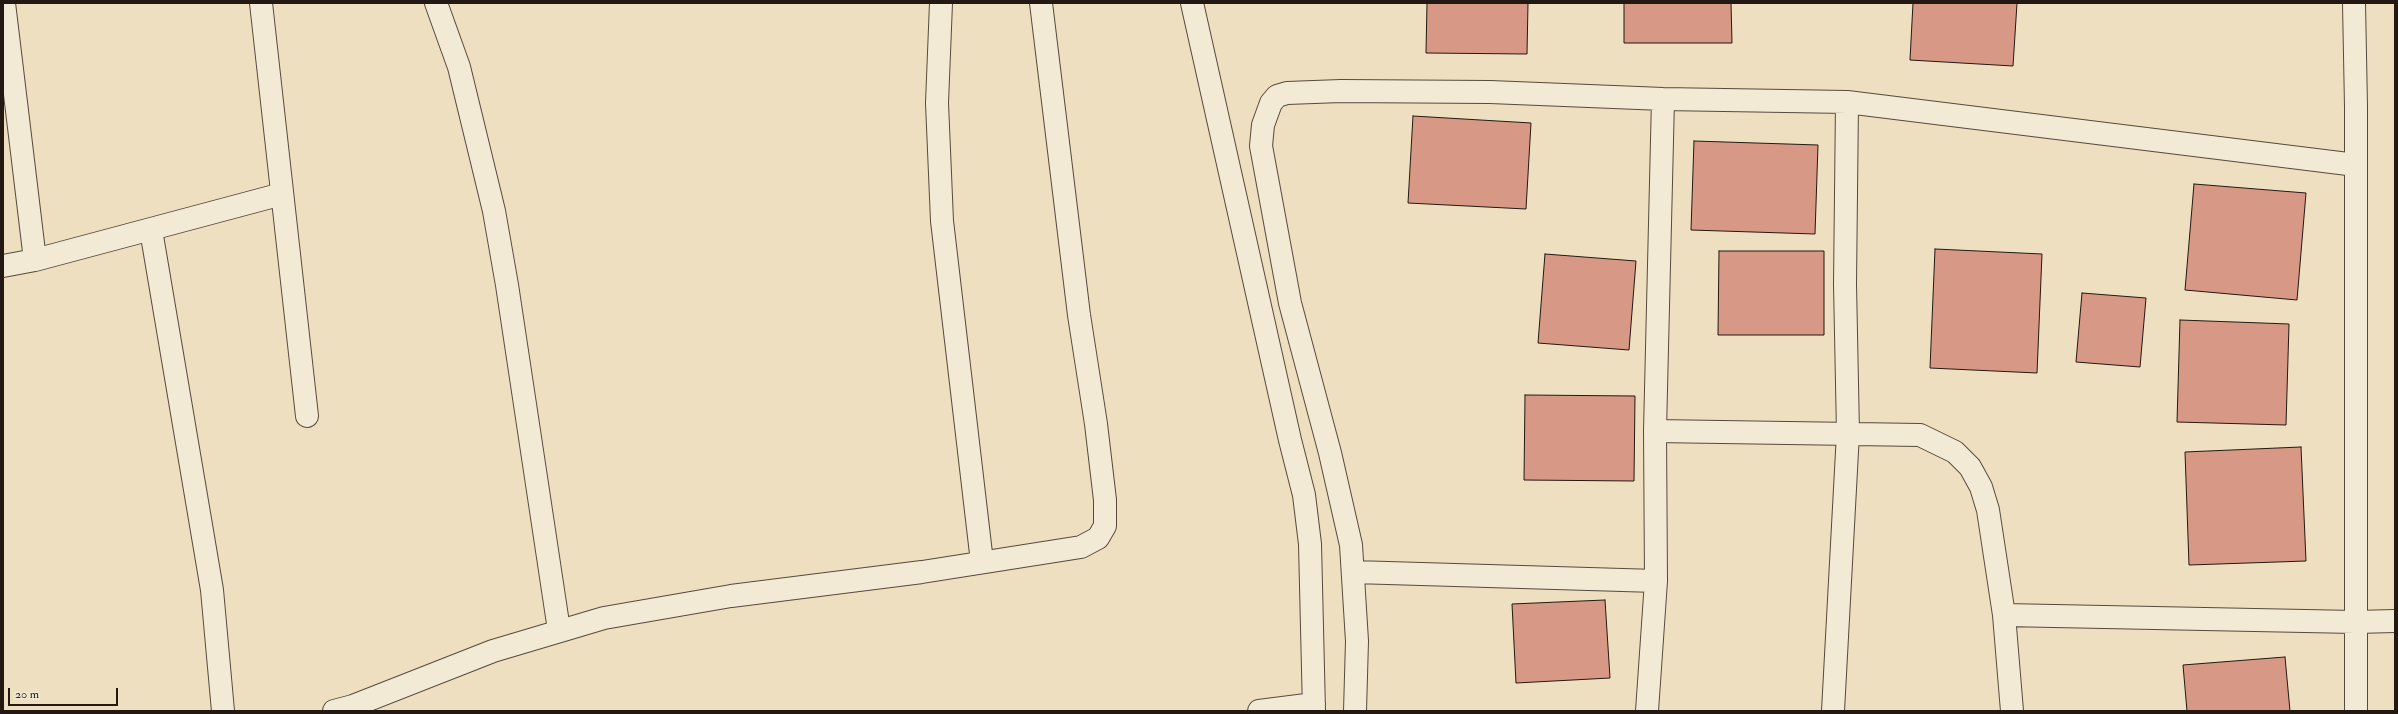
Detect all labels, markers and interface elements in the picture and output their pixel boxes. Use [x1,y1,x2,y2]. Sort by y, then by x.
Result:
scale bar [10,680,120,706]
text: 20 m [15,687,39,702]

